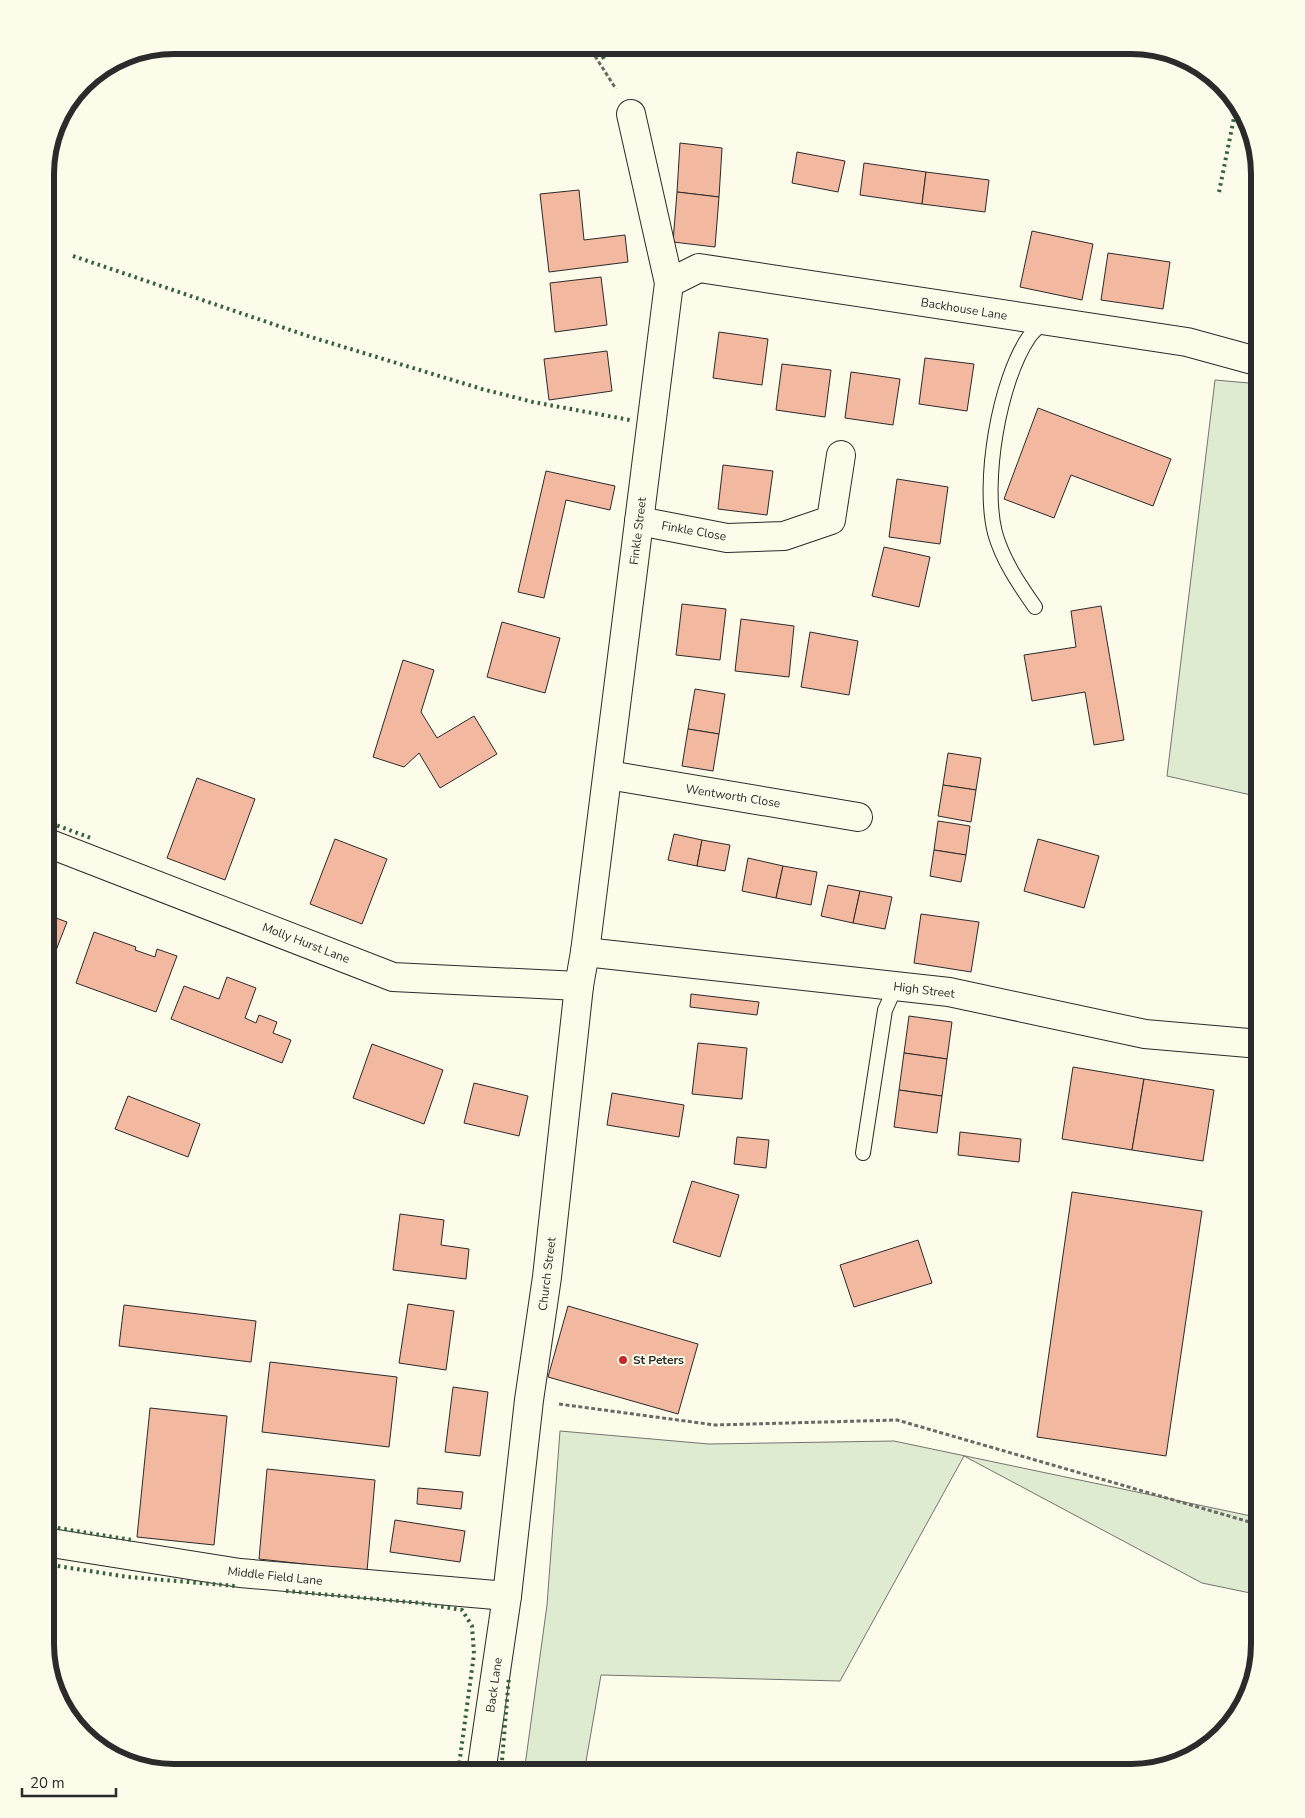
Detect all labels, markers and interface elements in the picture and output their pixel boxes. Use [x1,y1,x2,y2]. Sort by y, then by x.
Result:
street label: Backhouse Lane [919,294,1009,324]
street label: Finkle Street [626,496,650,566]
street label: Finkle Close [660,517,728,545]
street label: Wentworth Close [684,781,782,811]
street label: Molly Hurst Lane [260,919,352,967]
street label: High Street [892,978,956,1002]
street label: Church Street [535,1235,560,1312]
place label: St Peters [633,1352,684,1368]
marker: St Peters [617,1354,629,1366]
street label: Middle Field Lane [227,1563,323,1589]
street label: Back Lane [482,1657,506,1713]
scale bar [22,1766,116,1798]
text: 20 m [30,1773,65,1793]

